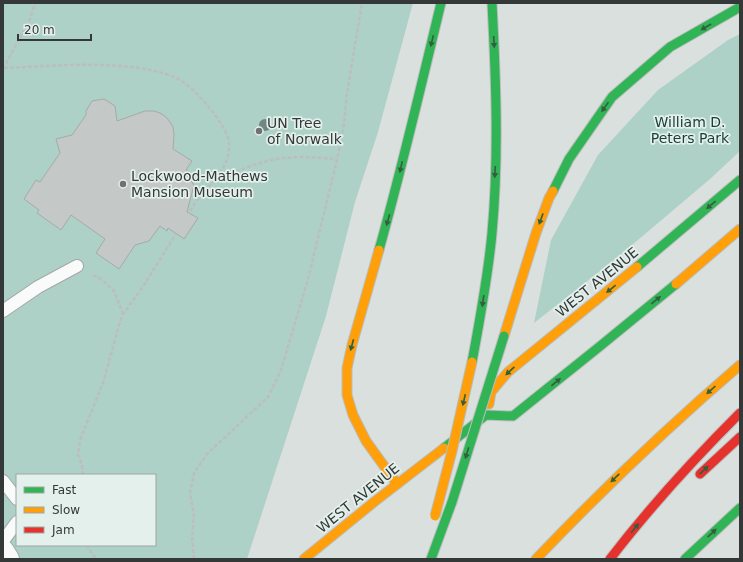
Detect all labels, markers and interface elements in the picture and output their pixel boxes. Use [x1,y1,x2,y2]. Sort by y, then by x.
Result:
scale bar [18,16,91,42]
text: 20 m [24,23,55,37]
one-way arrow [700,23,712,30]
one-way arrow [428,35,434,47]
one-way arrow [491,36,498,48]
one-way arrow [601,101,609,112]
park label: William D. Peters Park [651,114,730,146]
place label: UN Tree of Norwalk [267,115,343,147]
marker: UN Tree of Norwalk [254,126,264,136]
one-way arrow [398,161,404,173]
one-way arrow [492,166,498,179]
place label: Lockwood-Mathews Mansion Museum [131,168,268,200]
marker: Lockwood-Mathews Mansion Museum [118,179,128,189]
one-way arrow [705,201,716,210]
one-way arrow [385,214,391,226]
one-way arrow [538,214,544,226]
street label: WEST AVENUE [553,244,641,320]
one-way arrow [606,285,617,293]
one-way arrow [480,295,486,307]
one-way arrow [651,296,662,305]
one-way arrow [349,339,355,351]
one-way arrow [505,366,515,375]
one-way arrow [550,378,561,387]
one-way arrow [705,386,716,395]
one-way arrow [461,394,467,406]
one-way arrow [464,448,470,460]
street label: WEST AVENUE [314,460,402,536]
one-way arrow [699,465,709,475]
one-way arrow [610,473,620,483]
legend [16,474,156,546]
text: Fast [52,483,76,497]
text: Slow [52,503,80,517]
text: Jam [51,523,75,537]
one-way arrow [630,523,639,534]
one-way arrow [707,529,717,538]

